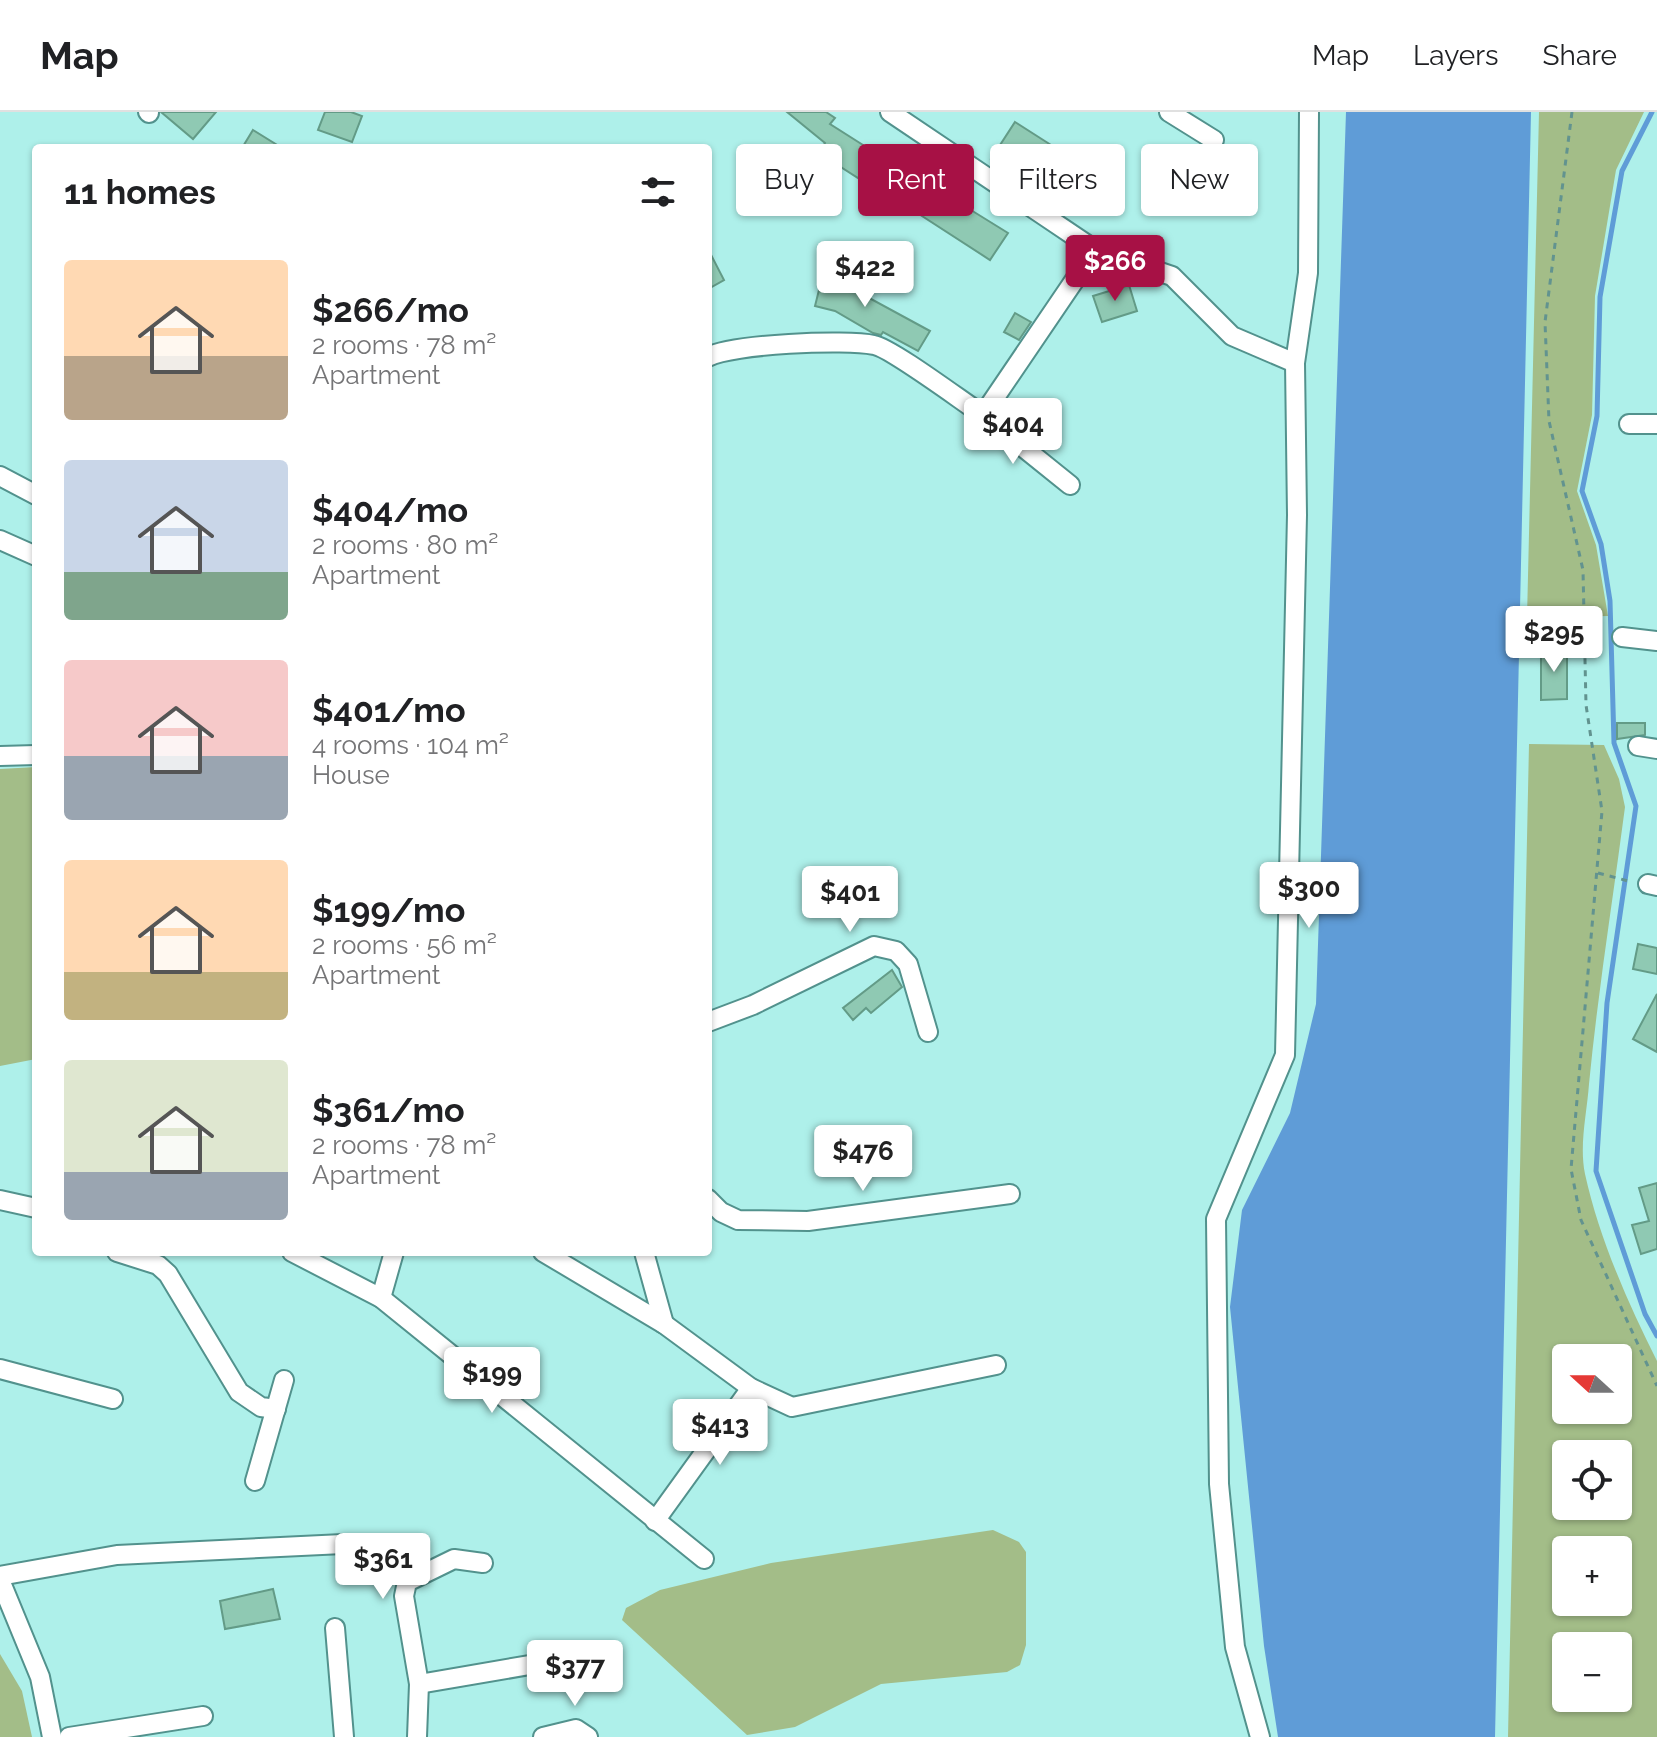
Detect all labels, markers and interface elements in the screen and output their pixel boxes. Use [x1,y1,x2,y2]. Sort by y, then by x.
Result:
text: Map [40,33,119,78]
text: Map [1312,39,1369,72]
text: Layers [1413,39,1499,72]
text: Share [1543,39,1617,72]
chip: Buy [736,144,842,216]
chip: Rent [858,144,974,216]
chip: Filters [990,144,1125,216]
chip: New [1141,144,1258,216]
icon: filters [636,170,680,214]
text: 11 homes [64,172,216,212]
pin: $266 [1068,235,1162,303]
pin: $422 [818,241,912,309]
text: $266 [1084,246,1146,276]
text: $422 [835,252,895,282]
text: $266/mo [312,290,469,330]
icon: home [128,292,224,388]
text: 2 rooms · 78 m² [312,330,496,360]
text: Apartment [312,360,441,390]
pin: $404 [966,398,1060,466]
text: $404 [982,409,1044,439]
text: $404/mo [312,490,468,530]
icon: home [128,492,224,588]
text: 2 rooms · 80 m² [312,530,498,560]
text: Apartment [312,560,441,590]
pin: $295 [1507,606,1601,674]
text: $295 [1524,617,1584,647]
text: $401/mo [312,690,466,730]
icon: home [128,692,224,788]
text: 4 rooms · 104 m² [312,730,509,760]
text: House [312,760,390,790]
pin: $300 [1262,862,1356,930]
pin: $401 [803,866,897,934]
text: $300 [1278,873,1340,903]
text: $401 [820,877,880,907]
text: $199/mo [312,890,465,930]
icon: home [128,892,224,988]
text: 2 rooms · 56 m² [312,930,497,960]
text: Apartment [312,960,441,990]
text: $361/mo [312,1090,465,1130]
icon: home [128,1092,224,1188]
pin: $476 [816,1125,910,1193]
text: 2 rooms · 78 m² [312,1130,496,1160]
text: $476 [832,1136,894,1166]
text: Apartment [312,1160,441,1190]
north arrow [1552,1344,1632,1424]
map controls [1552,1344,1632,1712]
pin: $199 [445,1347,539,1415]
text: $199 [462,1358,522,1388]
pin: $413 [673,1399,767,1467]
text: $413 [691,1410,749,1440]
button: locate [1552,1440,1632,1520]
pin: $361 [336,1533,430,1601]
button: + [1552,1536,1632,1616]
text: $361 [353,1544,413,1574]
button: − [1552,1632,1632,1712]
pin: $377 [528,1640,622,1708]
text: $377 [545,1651,605,1681]

